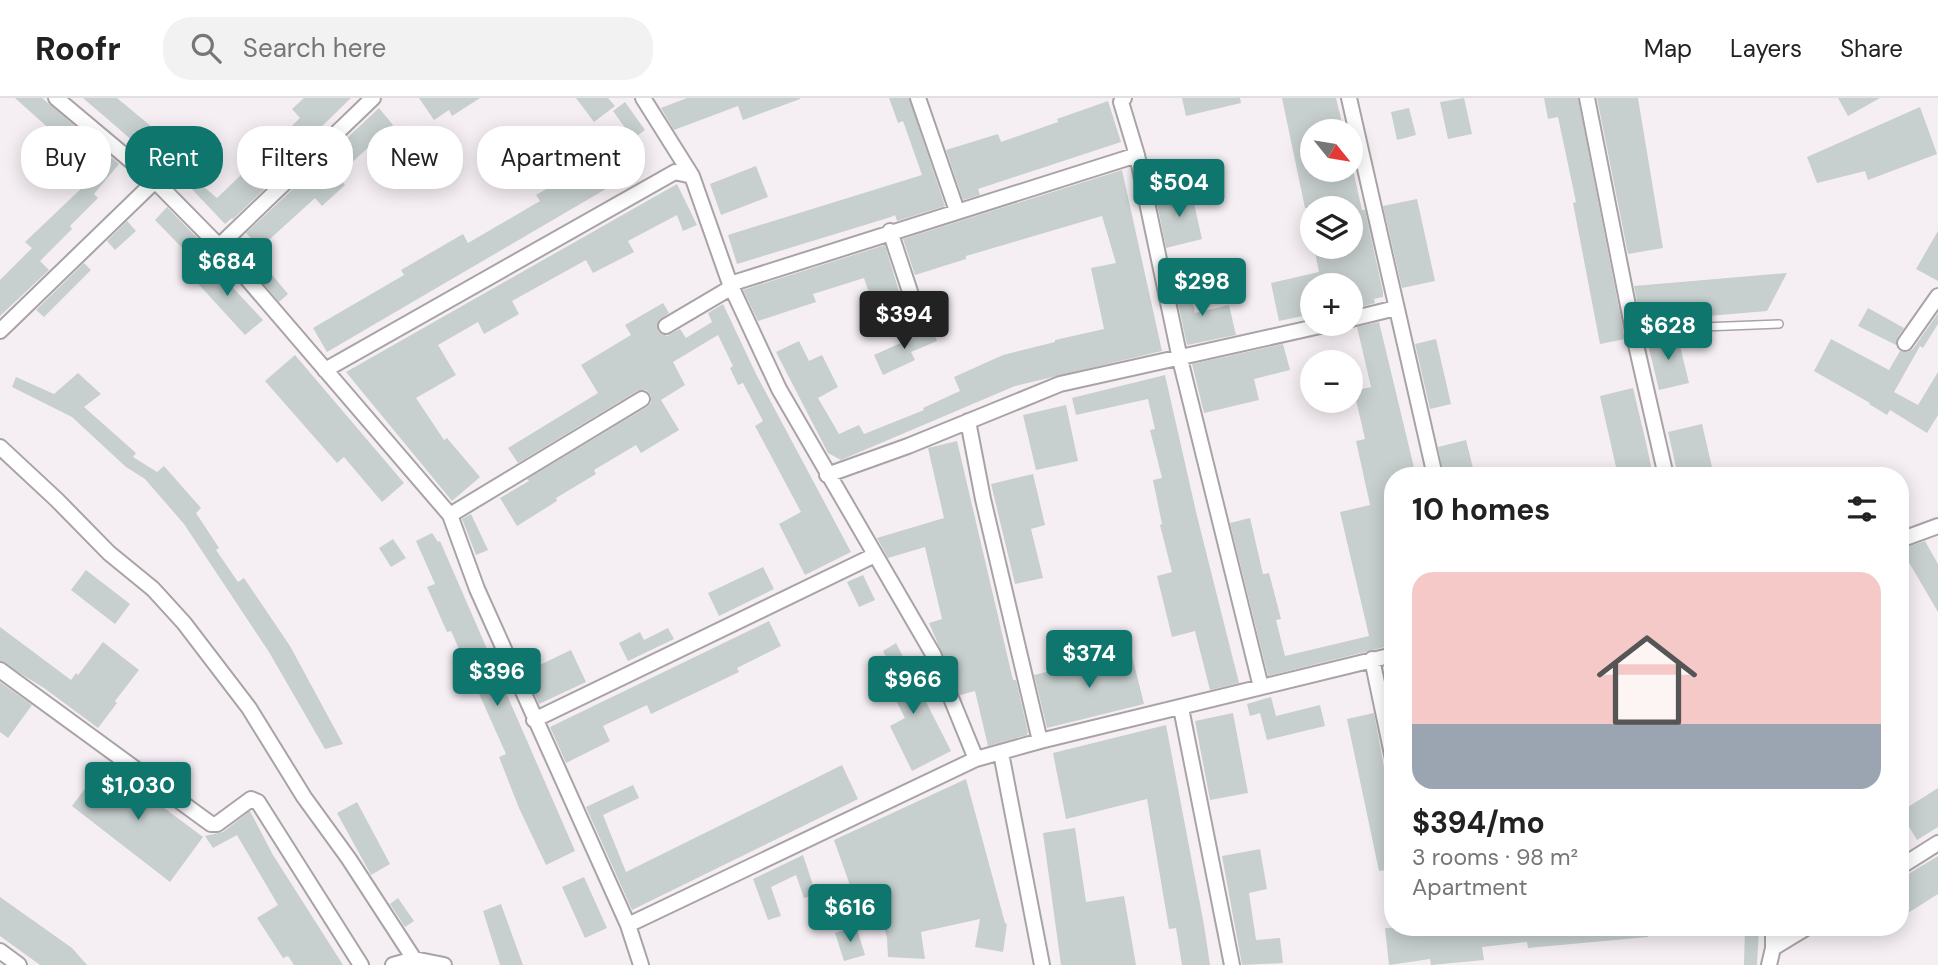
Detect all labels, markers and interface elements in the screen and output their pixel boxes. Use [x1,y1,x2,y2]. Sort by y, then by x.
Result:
search box [163,17,653,80]
text: Roofr [35,27,121,70]
icon: search [187,29,225,67]
text: Search here [243,31,386,65]
text: Map [1644,33,1692,64]
text: Layers [1730,33,1802,64]
text: Share [1840,33,1903,64]
north arrow [1300,119,1363,182]
map controls [1300,119,1363,413]
chip: Buy [21,126,111,189]
chip: Rent [125,126,223,189]
chip: Filters [237,126,353,189]
chip: New [367,126,463,189]
chip: Apartment [477,126,645,189]
pin: $504 [1138,159,1220,219]
text: $504 [1149,167,1209,197]
button: layers [1300,196,1363,259]
pin: $684 [186,238,268,298]
text: $684 [198,246,256,276]
pin: $298 [1161,258,1243,318]
text: $298 [1174,266,1230,296]
button: + [1300,273,1363,336]
pin: $394 [863,292,945,351]
text: $394 [876,299,932,329]
pin: $628 [1627,302,1709,362]
text: $628 [1640,310,1696,340]
button: − [1300,350,1363,413]
text: 10 homes [1412,490,1550,529]
icon: filters [1843,490,1881,528]
icon: home [1584,617,1710,743]
pin: $374 [1048,630,1130,690]
text: $374 [1062,638,1116,668]
pin: $396 [456,648,538,708]
text: $396 [469,656,525,686]
pin: $966 [872,656,954,716]
text: $966 [884,664,942,694]
pin: $1,030 [81,762,195,822]
text: $1,030 [101,770,175,800]
text: $394/mo [1412,803,1545,842]
text: 3 rooms · 98 m² [1412,842,1578,872]
text: Apartment [1412,872,1527,902]
pin: $616 [809,884,891,944]
text: $616 [824,892,876,922]

